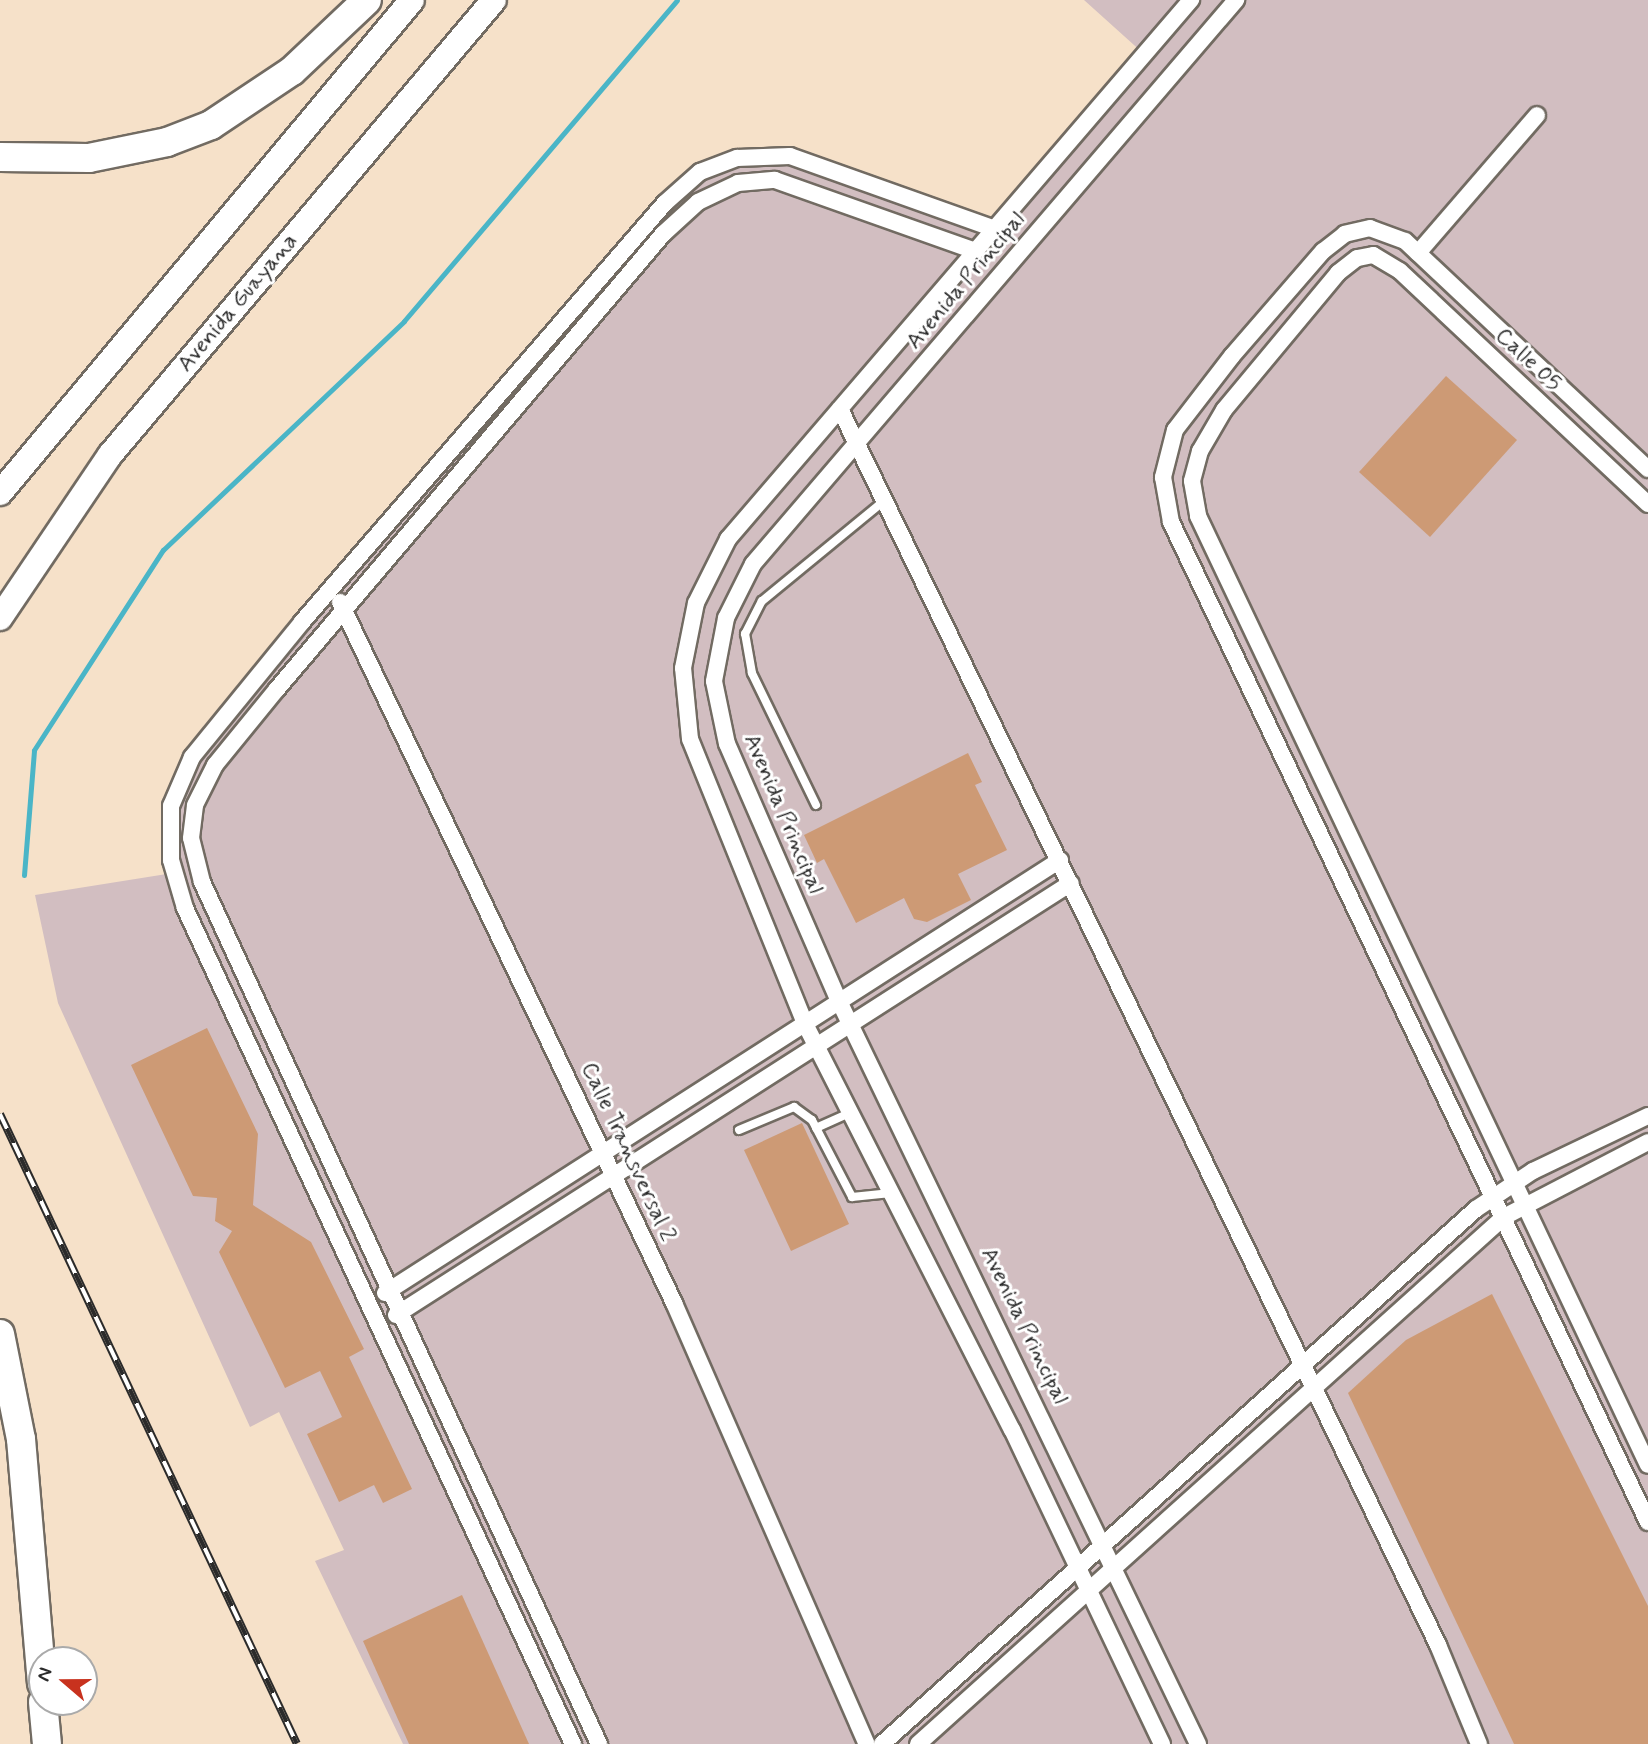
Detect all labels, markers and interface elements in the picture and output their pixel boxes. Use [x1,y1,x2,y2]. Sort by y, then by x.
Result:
street label: Avenida Principal [900,206,1032,356]
street label: Avenida Guayana [171,227,305,379]
street label: Calle 05 [1489,322,1567,398]
street label: Avenida Principal [737,730,829,898]
street label: Calle Transversal 2 [574,1058,682,1246]
street label: Avenida Principal [974,1243,1074,1409]
north arrow [28,1646,98,1716]
text: N [31,1664,59,1685]

